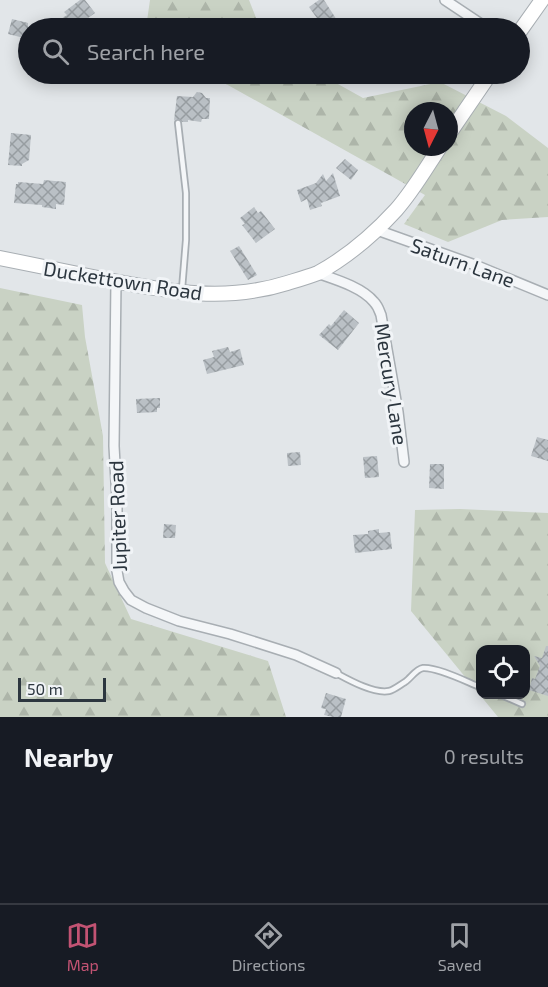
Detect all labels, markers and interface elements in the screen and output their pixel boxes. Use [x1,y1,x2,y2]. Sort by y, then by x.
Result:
search box [18,18,530,84]
icon: search [39,35,72,68]
text: Search here [87,38,205,64]
north arrow [404,102,458,156]
street label: Saturn Lane [408,232,518,292]
street label: Duckettown Road [42,256,204,304]
street label: Mercury Lane [370,321,414,447]
street label: Jupiter Road [103,460,131,572]
map controls [476,645,530,699]
button: locate [476,645,530,699]
scale bar [18,675,106,702]
text: 50 m [27,679,63,698]
text: Nearby [24,741,113,772]
text: 0 results [444,744,524,768]
tab: Map [66,919,99,974]
tab: Directions [232,919,305,974]
tab: Saved [438,919,482,974]

